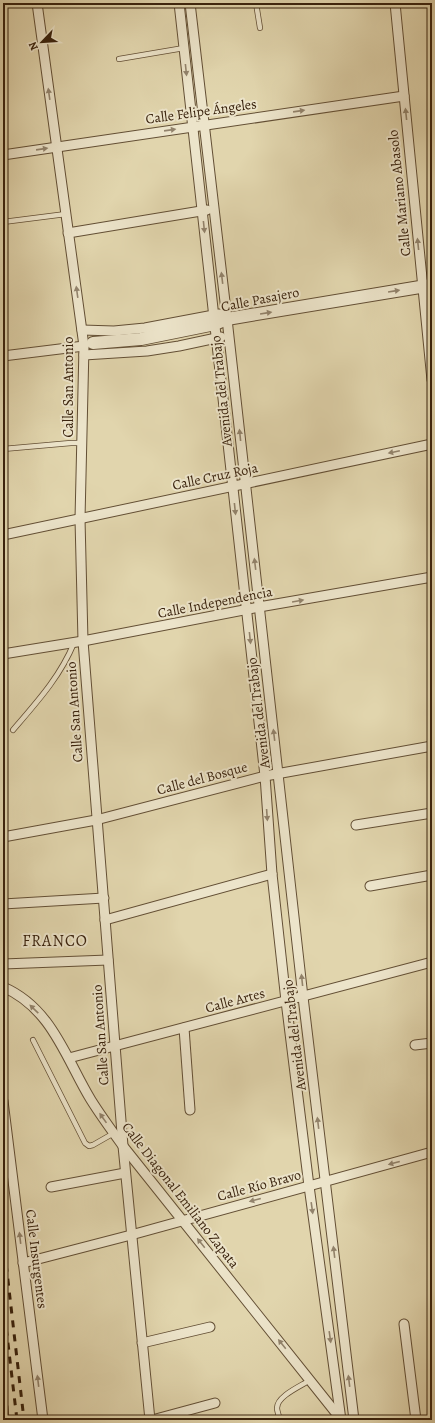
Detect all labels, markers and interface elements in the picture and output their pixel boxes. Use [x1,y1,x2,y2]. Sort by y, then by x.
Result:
north arrow [22,22,62,62]
text: N [25,39,42,53]
one-way arrow [183,64,189,76]
one-way arrow [46,88,52,100]
street label: Calle Felipe Ángeles [144,94,258,129]
one-way arrow [293,108,305,114]
one-way arrow [402,108,409,120]
one-way arrow [164,127,176,133]
street label: Calle Mariano Abasolo [383,129,416,257]
one-way arrow [36,146,48,152]
one-way arrow [201,221,207,233]
one-way arrow [415,238,421,250]
one-way arrow [219,272,225,284]
street label: Calle Pasajero [219,283,301,316]
one-way arrow [74,286,80,298]
one-way arrow [388,288,400,294]
one-way arrow [260,309,272,315]
street label: Avenida del Trabajo [206,334,237,448]
street label: Calle San Antonio [59,336,78,438]
one-way arrow [237,429,243,441]
one-way arrow [388,450,400,456]
street label: Calle Cruz Roja [171,458,260,495]
one-way arrow [232,503,239,515]
one-way arrow [251,558,258,570]
street label: Calle Independencia [156,582,275,623]
one-way arrow [292,597,304,603]
one-way arrow [246,632,253,644]
street label: Avenida del Trabajo [242,656,275,771]
street label: Calle San Antonio [61,661,87,763]
one-way arrow [271,729,278,741]
street label: Calle del Bosque [155,757,250,800]
one-way arrow [264,809,271,821]
district label: FRANCO [22,930,88,952]
one-way arrow [298,974,305,986]
street label: Avenida del Trabajo [278,978,311,1093]
street label: Calle Artes [203,983,267,1018]
street label: Calle San Antonio [87,984,113,1086]
one-way arrow [29,1004,39,1013]
one-way arrow [100,1112,107,1124]
one-way arrow [315,1117,321,1129]
street label: Calle Diagonal Emiliano Zapata [118,1118,244,1273]
one-way arrow [388,1160,401,1166]
street label: Calle Río Bravo [215,1165,303,1206]
one-way arrow [249,1198,262,1204]
one-way arrow [309,1202,315,1214]
street label: Calle Insurgentes [21,1208,52,1310]
one-way arrow [17,1232,23,1244]
one-way arrow [196,1237,205,1248]
one-way arrow [330,1246,337,1258]
one-way arrow [327,1331,333,1343]
one-way arrow [277,1339,286,1350]
one-way arrow [35,1375,41,1387]
one-way arrow [346,1375,352,1387]

